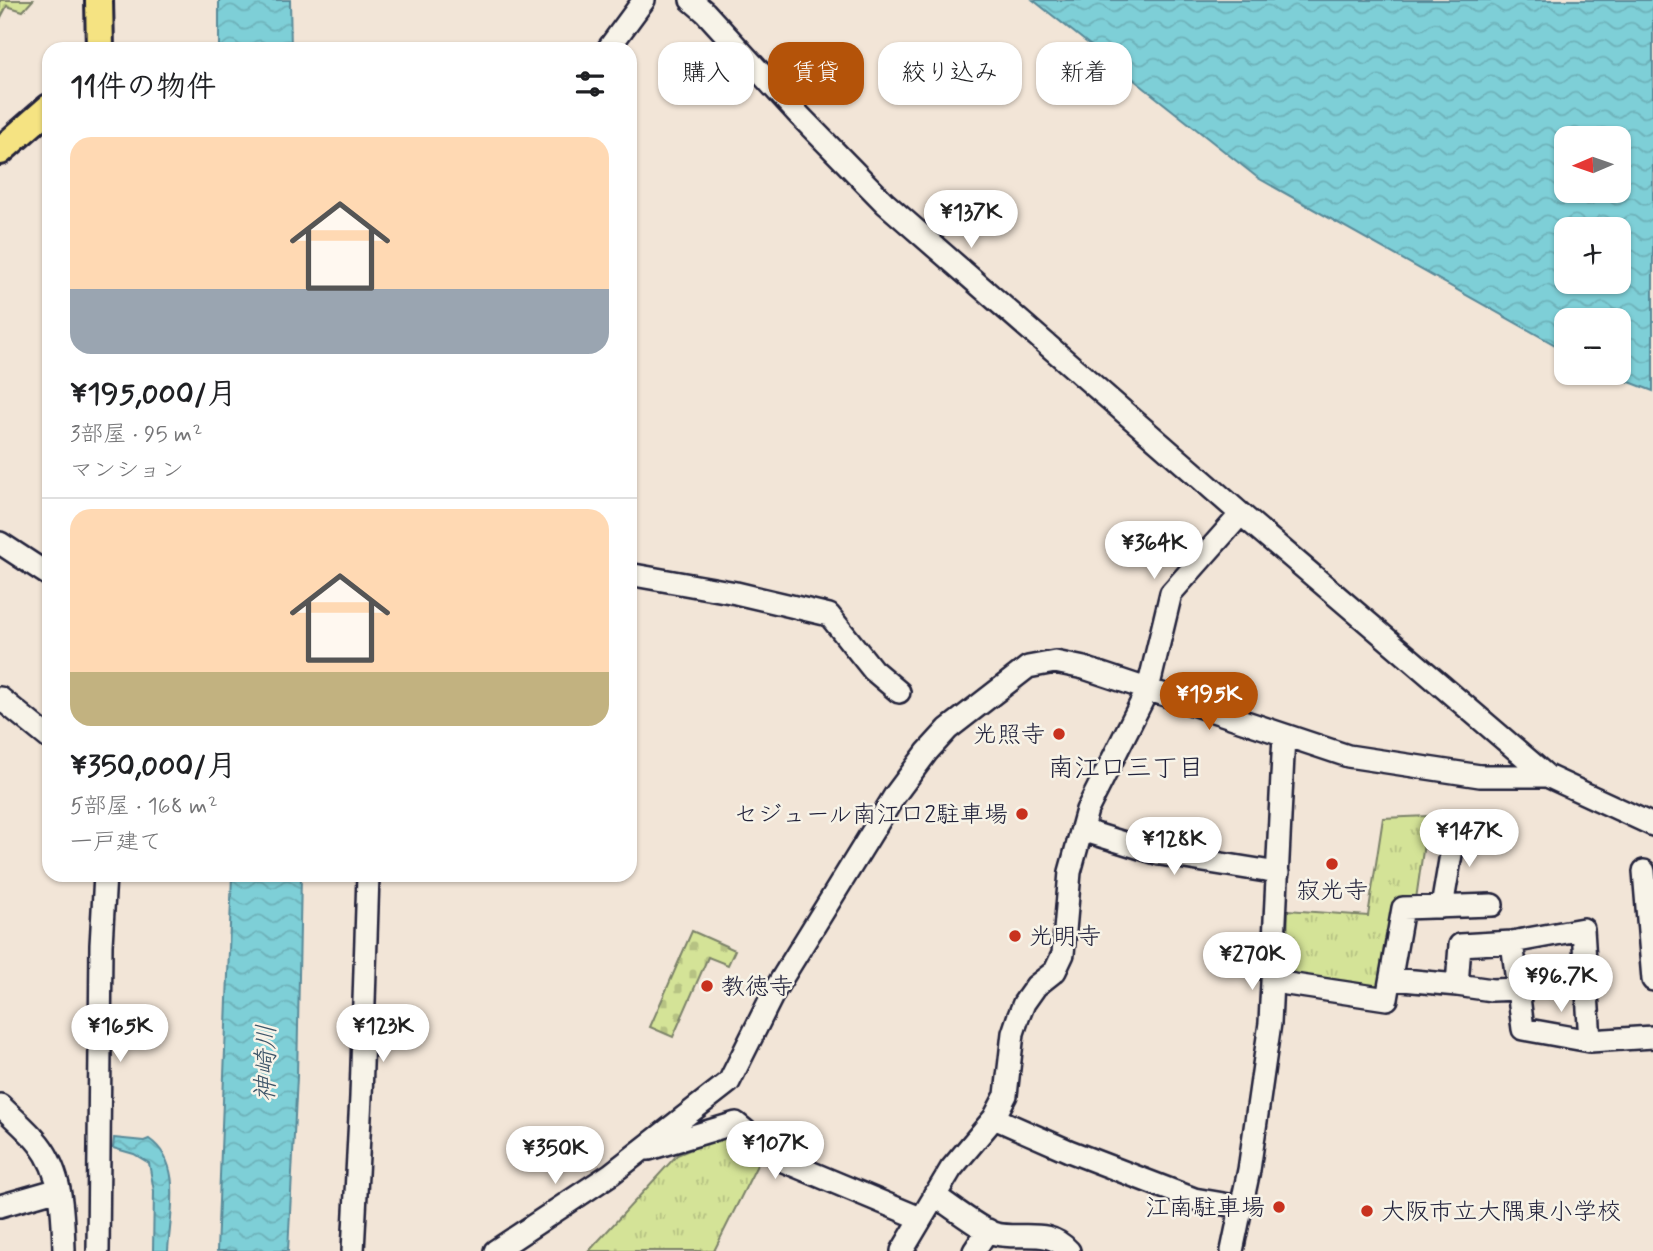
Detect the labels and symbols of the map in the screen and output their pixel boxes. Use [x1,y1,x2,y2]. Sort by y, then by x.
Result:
north arrow [1554,126,1631,203]
pin: ¥137K [922,190,1020,250]
pin: ¥364K [1105,522,1203,581]
pin: ¥195K [1160,672,1258,732]
place label: 光照寺 [973,720,1045,751]
marker: 光照寺 [1051,726,1067,742]
district label: 南江口三丁目 [1048,752,1204,786]
place label: セジュール南江口2駐車場 [734,800,1008,831]
marker: セジュール南江口2駐車場 [1014,806,1030,822]
pin: ¥147K [1420,810,1518,869]
pin: ¥128K [1125,818,1223,877]
marker: 寂光寺 [1324,856,1340,872]
place label: 寂光寺 [1296,876,1368,907]
place label: 光明寺 [1029,922,1101,953]
marker: 光明寺 [1007,928,1023,944]
pin: ¥270K [1203,932,1301,992]
pin: ¥96.7K [1504,954,1618,1014]
place label: 教徳寺 [721,972,793,1003]
marker: 教徳寺 [699,978,715,994]
pin: ¥165K [71,1004,169,1064]
pin: ¥123K [334,1004,432,1064]
water label: 神崎川 [249,1024,285,1102]
pin: ¥107K [726,1122,824,1181]
pin: ¥350K [506,1126,604,1186]
place label: 江南駐車場 [1145,1193,1265,1224]
place label: 大阪市立大隅東小学校 [1381,1197,1621,1228]
marker: 江南駐車場 [1271,1199,1287,1215]
marker: 大阪市立大隅東小学校 [1359,1203,1375,1219]

